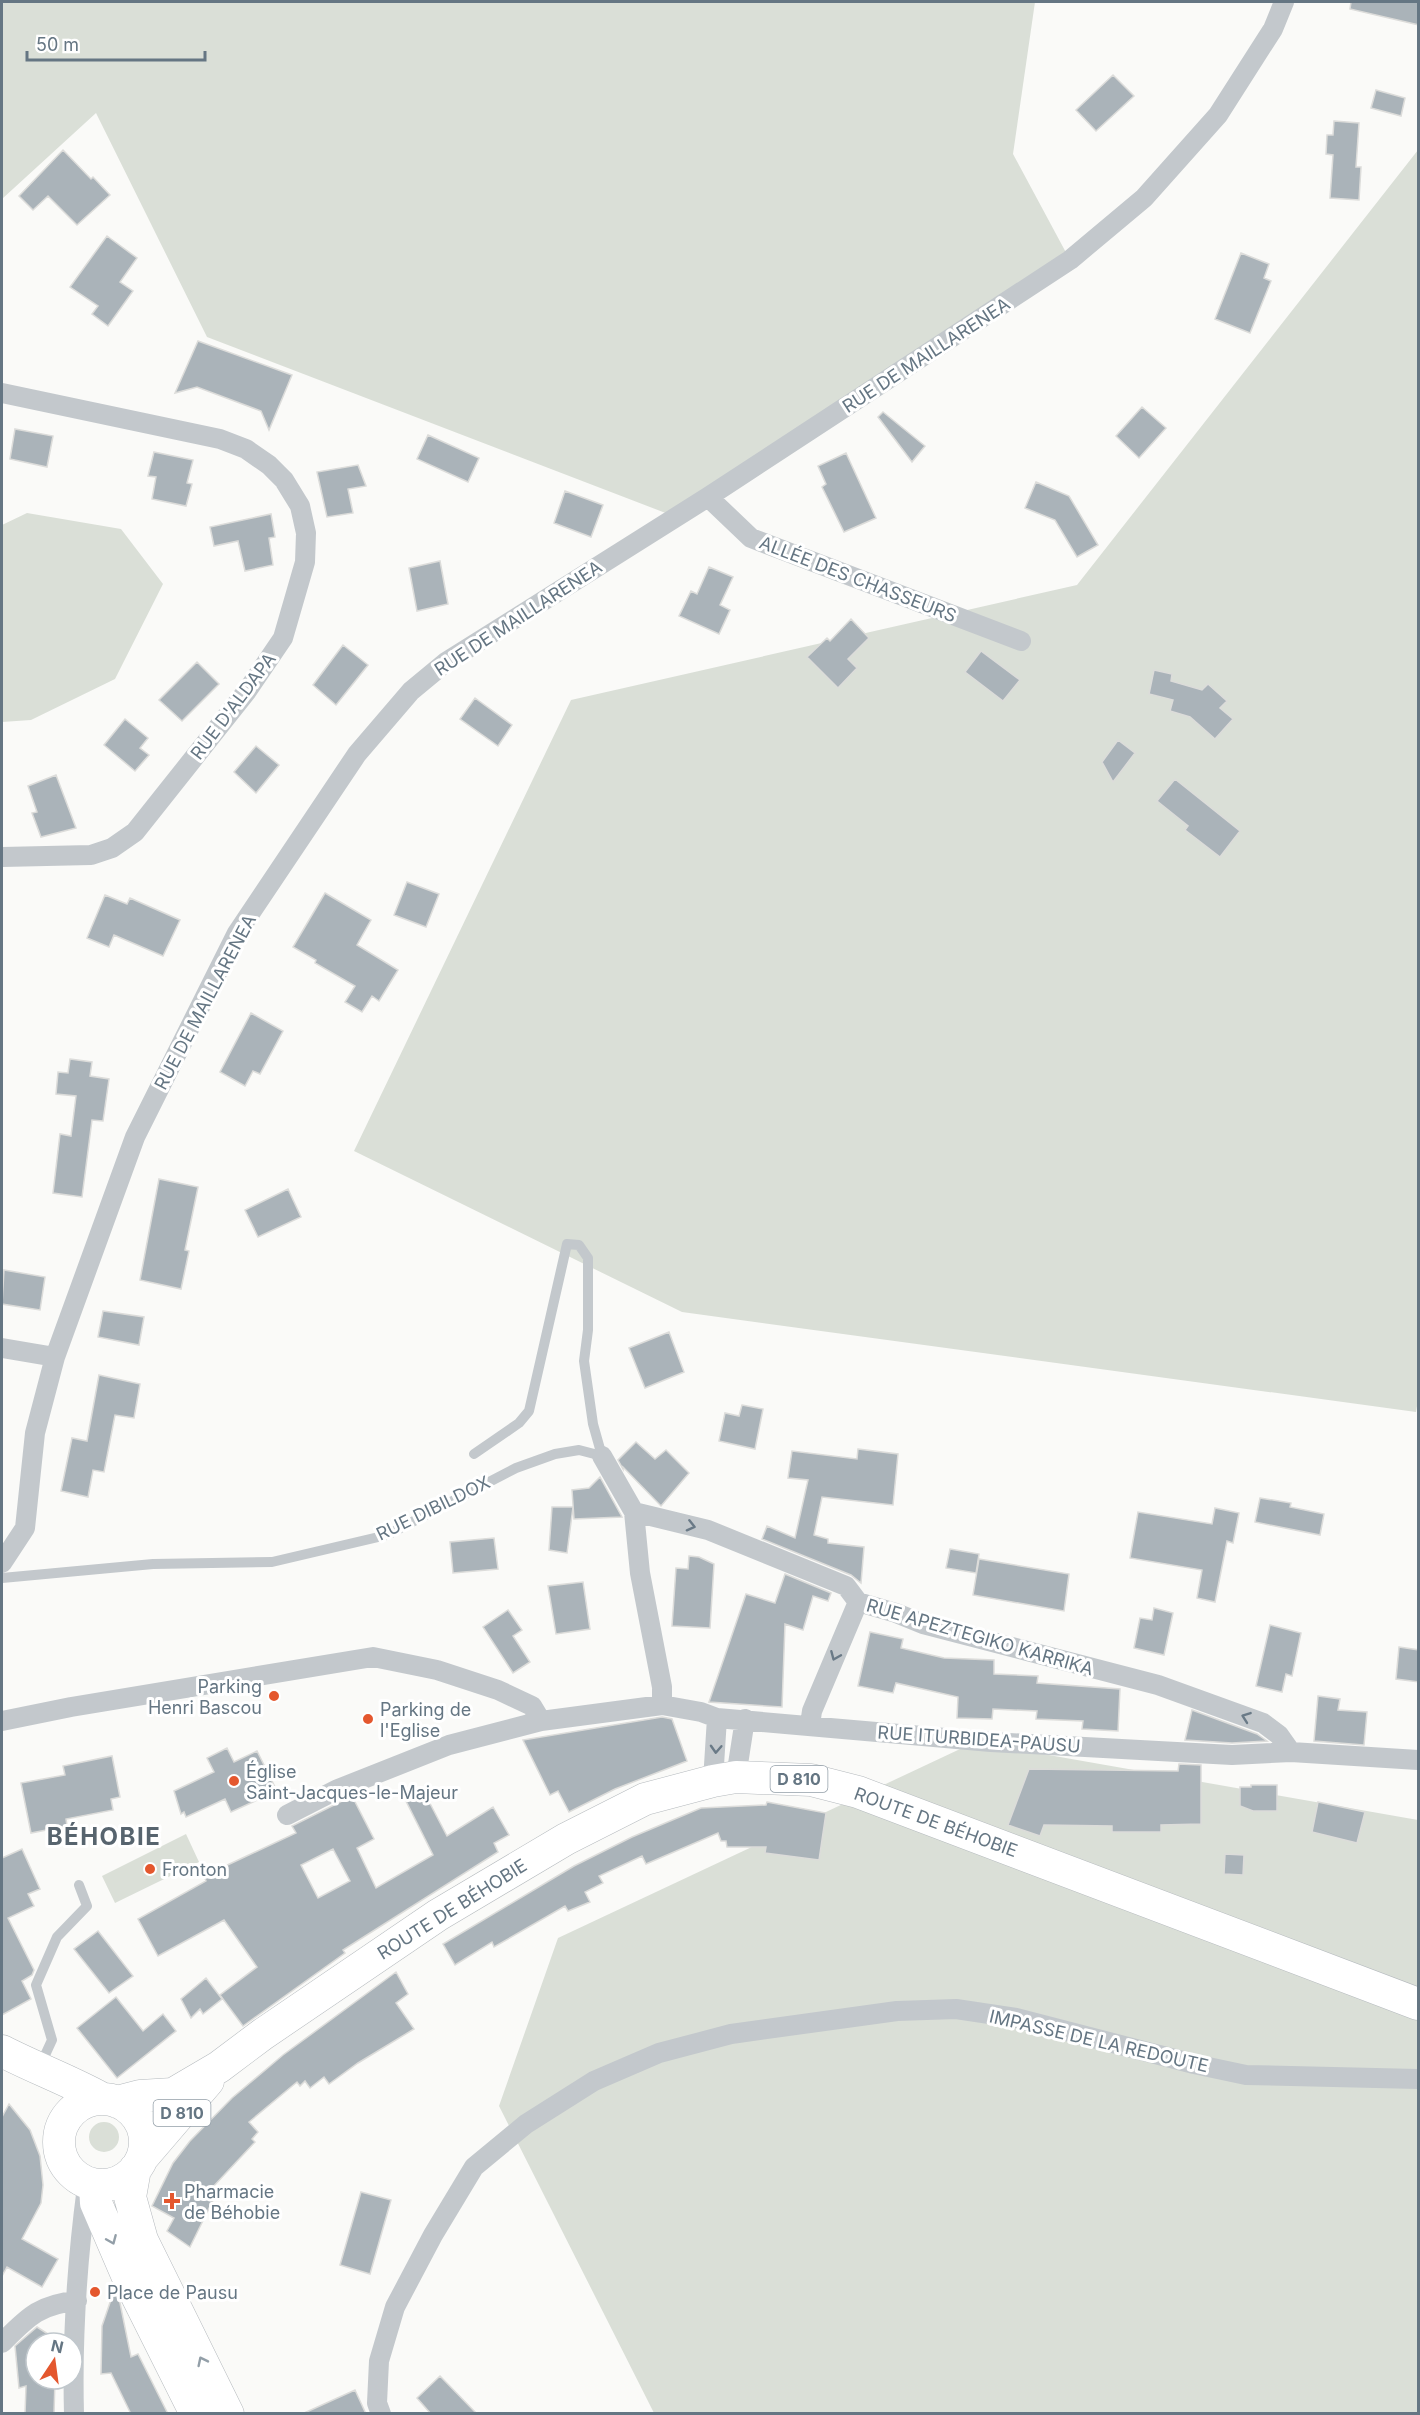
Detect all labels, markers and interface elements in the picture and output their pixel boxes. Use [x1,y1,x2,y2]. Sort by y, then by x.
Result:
scale bar [27,24,206,62]
text: 50 m [36,34,79,55]
street label: RUE DE MAILLARENEA [838,293,1014,417]
street label: ALLÉE DES CHASSEURS [757,531,960,626]
street label: RUE DE MAILLARENEA [430,556,606,680]
street label: RUE D'ALDAPA [186,649,280,763]
street label: RUE DE MAILLARENEA [150,911,260,1093]
street label: RUE DIBILDOX [373,1471,493,1545]
one-way arrow [686,1518,696,1531]
street label: RUE APEZTEGIKO KARRIKA [864,1595,1096,1679]
one-way arrow [830,1650,842,1661]
place label: Parking Henri Bascou [148,1676,262,1718]
marker: Parking Henri Bascou [267,1689,281,1703]
place label: Parking de l'Eglise [380,1699,471,1741]
marker: Parking de l'Eglise [361,1712,375,1726]
one-way arrow [1241,1712,1252,1725]
street label: RUE ITURBIDEA-PAUSU [877,1721,1081,1757]
one-way arrow [709,1745,722,1754]
place label: Église Saint-Jacques-le-Majeur [246,1760,458,1803]
road number: D 810 [770,1766,828,1792]
marker: Église Saint-Jacques-le-Majeur [227,1774,241,1788]
street label: ROUTE DE BÉHOBIE [851,1782,1021,1861]
district label: BÉHOBIE [47,1822,161,1851]
street label: ROUTE DE BÉHOBIE [373,1854,531,1964]
place label: Fronton [162,1859,227,1880]
marker: Fronton [143,1862,157,1876]
street label: IMPASSE DE LA REDOUTE [987,2006,1211,2076]
road number: D 810 [154,2100,210,2126]
place label: Pharmacie de Béhobie [184,2181,280,2223]
marker: Pharmacie de Béhobie [165,2194,179,2208]
one-way arrow [104,2234,116,2245]
place label: Place de Pausu [107,2282,238,2303]
marker: Place de Pausu [88,2285,102,2299]
north arrow [24,2331,84,2391]
text: N [49,2335,66,2358]
one-way arrow [198,2356,210,2367]

